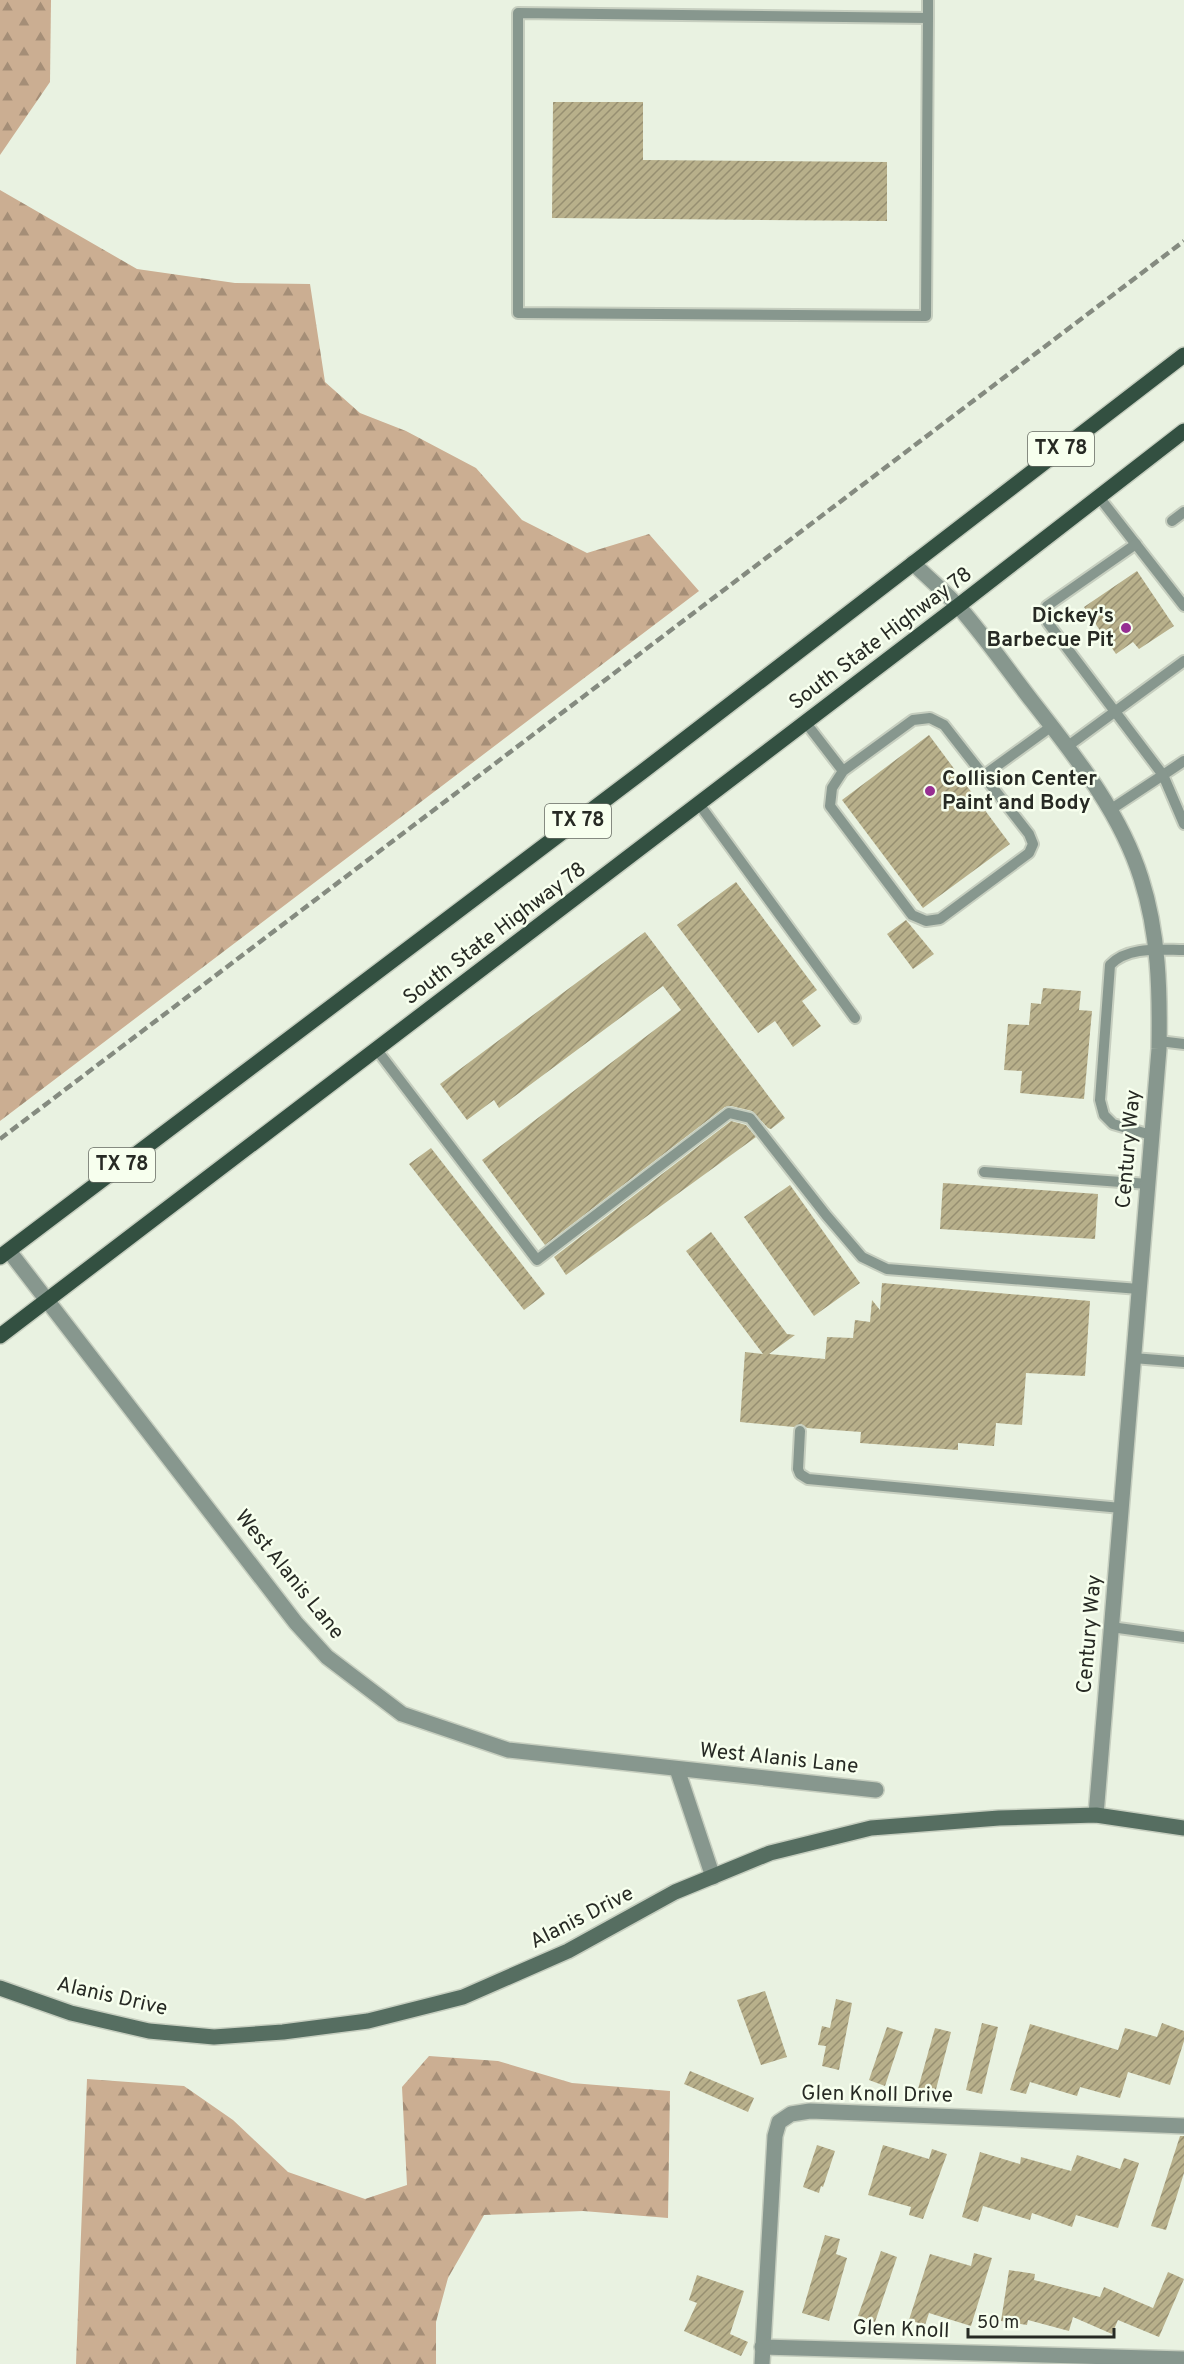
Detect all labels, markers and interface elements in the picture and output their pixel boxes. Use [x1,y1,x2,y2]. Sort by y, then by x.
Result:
road number: TX 78 [1028,432,1094,466]
street label: South State Highway 78 [784,561,978,717]
place label: Dickey's Barbecue Pit [987,603,1114,654]
marker: Dickey's Barbecue Pit [1119,621,1133,635]
place label: Collision Center Paint and Body [942,766,1097,817]
marker: Collision Center Paint and Body [923,784,937,798]
road number: TX 78 [545,804,611,838]
street label: South State Highway 78 [398,856,592,1012]
street label: Century Way [1110,1088,1148,1210]
road number: TX 78 [89,1148,155,1182]
street label: West Alanis Lane [228,1505,350,1645]
street label: Century Way [1071,1573,1109,1695]
street label: West Alanis Lane [698,1737,860,1781]
street label: Alanis Drive [526,1880,638,1956]
street label: Alanis Drive [54,1971,170,2023]
street label: Glen Knoll Drive [801,2080,953,2110]
scale bar [968,2301,1114,2339]
text: 50 m [977,2312,1019,2335]
street label: Glen Knoll [852,2315,950,2345]

